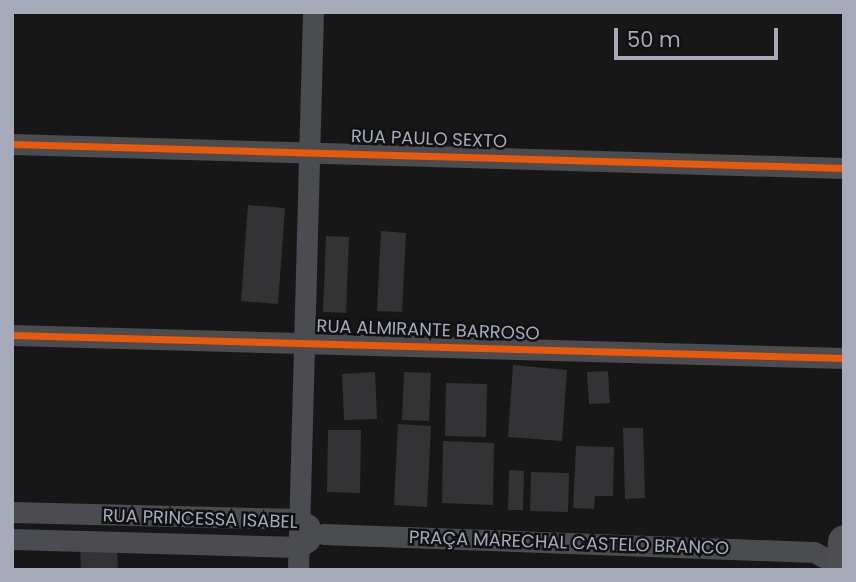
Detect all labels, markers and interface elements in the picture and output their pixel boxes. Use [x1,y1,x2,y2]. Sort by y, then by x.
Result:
scale bar [618,14,782,58]
text: 50 m [627,25,681,54]
street label: RUA PAULO SEXTO [351,125,507,153]
street label: RUA ALMIRANTE BARROSO [316,315,540,345]
street label: RUA PRINCESSA ISABEL [102,505,298,533]
street label: PRAÇA MARECHAL CASTELO BRANCO [409,527,729,559]

